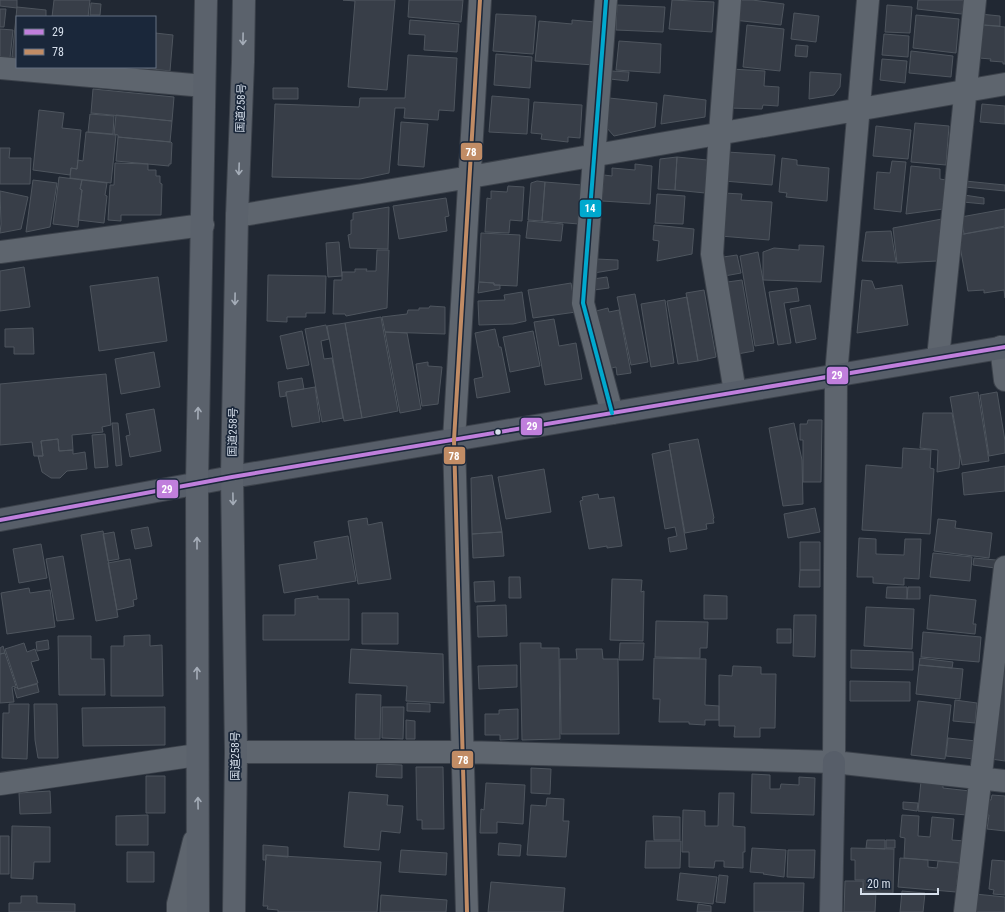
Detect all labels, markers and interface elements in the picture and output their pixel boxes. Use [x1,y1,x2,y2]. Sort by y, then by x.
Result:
legend [16,16,156,68]
text: 29 [52,25,64,39]
one-way arrow [239,32,247,45]
text: 78 [52,45,64,59]
street label: 国道258号 [234,83,248,133]
line badge: 78 [460,142,483,161]
text: 78 [465,146,477,159]
one-way arrow [235,162,242,175]
line badge: 14 [579,199,602,218]
text: 14 [584,202,596,215]
one-way arrow [231,292,239,305]
line badge: 29 [826,366,849,385]
text: 29 [831,369,843,382]
one-way arrow [194,407,202,420]
street label: 国道258号 [226,407,240,457]
line badge: 29 [520,417,543,436]
text: 29 [526,420,538,433]
unlabelled marker [493,427,503,437]
line badge: 78 [443,446,466,465]
text: 78 [448,450,460,463]
line badge: 29 [156,479,179,499]
text: 29 [161,483,173,496]
one-way arrow [229,492,237,505]
one-way arrow [193,537,201,550]
one-way arrow [193,667,201,680]
street label: 国道258号 [229,731,242,781]
line badge: 78 [451,750,474,769]
text: 78 [457,754,469,767]
one-way arrow [194,797,202,810]
scale bar [861,870,938,896]
text: 20 m [867,877,891,891]

